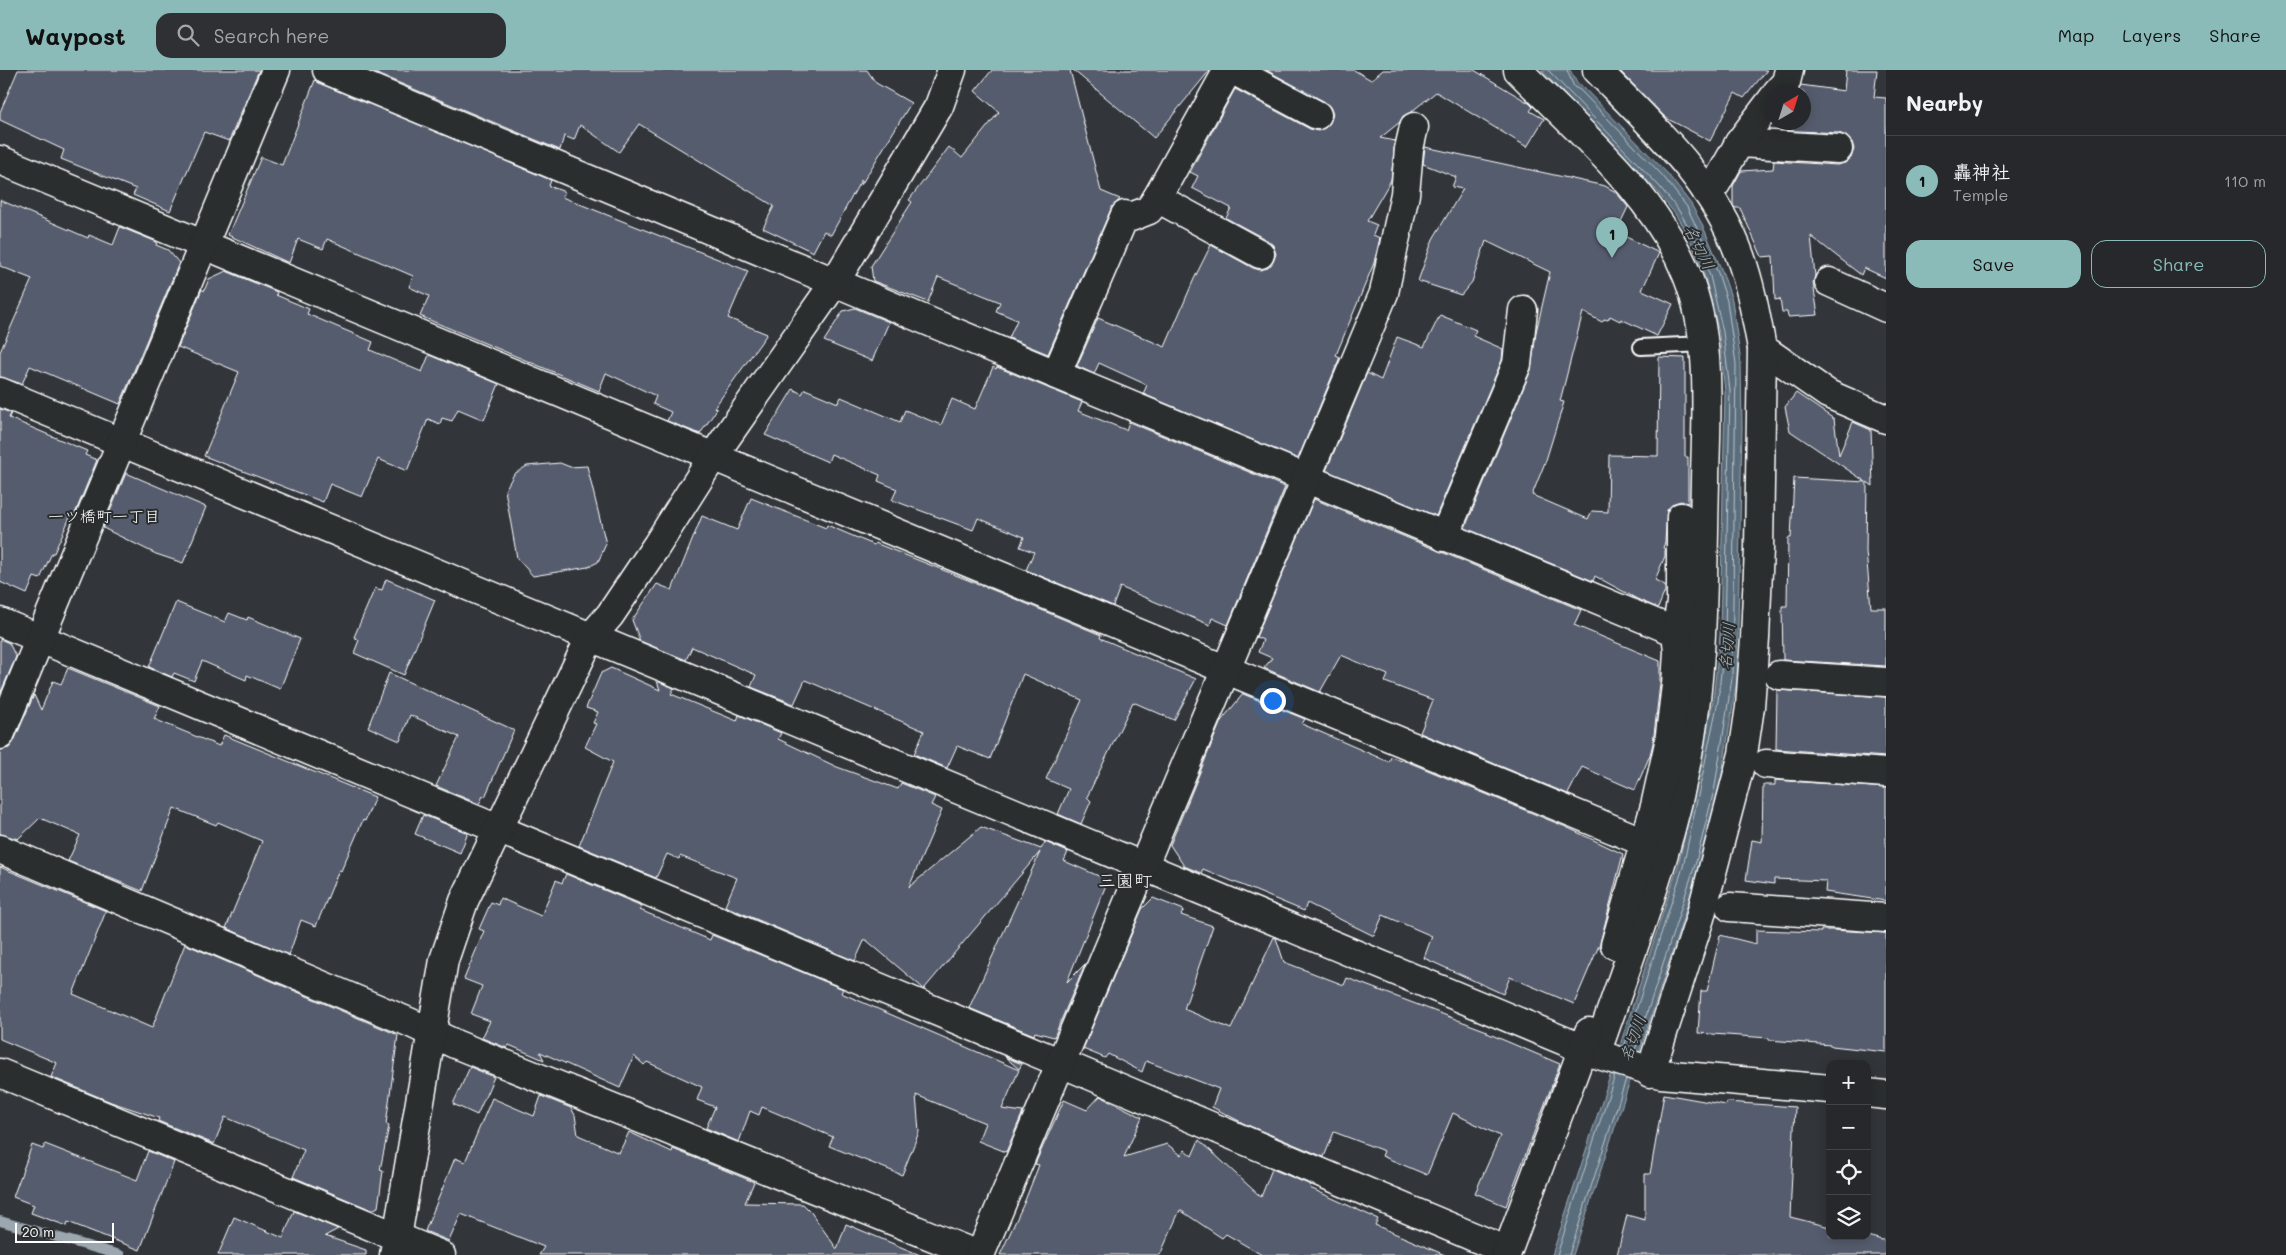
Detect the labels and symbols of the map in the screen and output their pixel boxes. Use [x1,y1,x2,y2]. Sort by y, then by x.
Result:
north arrow [1766,85,1811,130]
pin: 1 [1596,217,1628,258]
water label: 名切川 [1680,221,1720,273]
district label: 一ツ橋町一丁目 [48,505,160,526]
water label: 名切川 [1713,621,1739,671]
your location [1260,688,1286,714]
district label: 三園町 [1098,868,1152,892]
water label: 名切川 [1614,1012,1650,1064]
scale bar [15,1220,114,1243]

